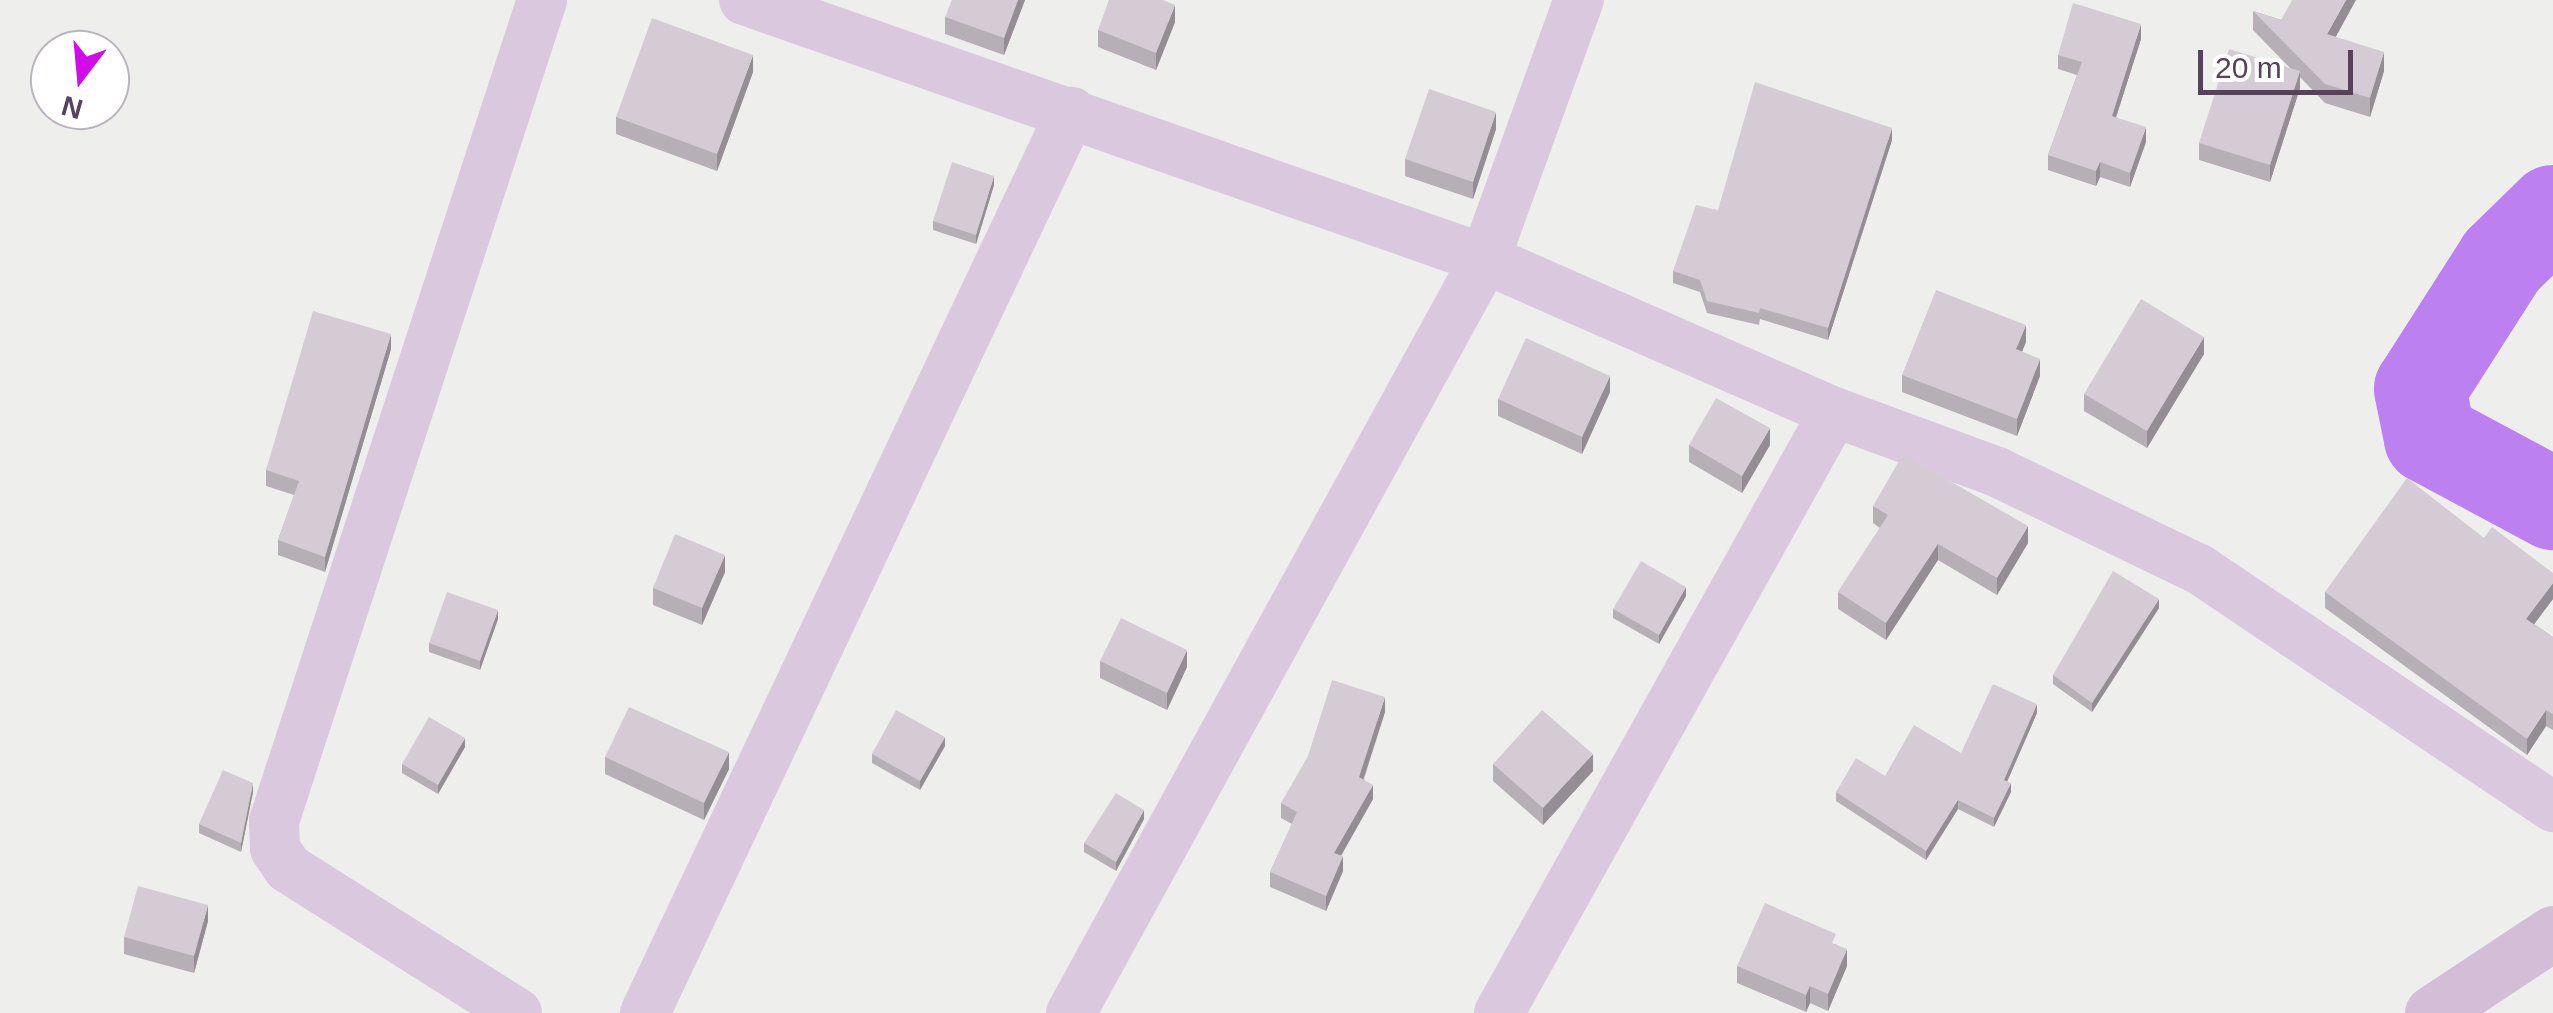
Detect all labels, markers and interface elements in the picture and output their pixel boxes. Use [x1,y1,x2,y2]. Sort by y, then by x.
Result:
north arrow [30,30,130,130]
scale bar [2203,30,2358,92]
text: 20 m [2215,51,2282,84]
text: N [58,90,86,125]

